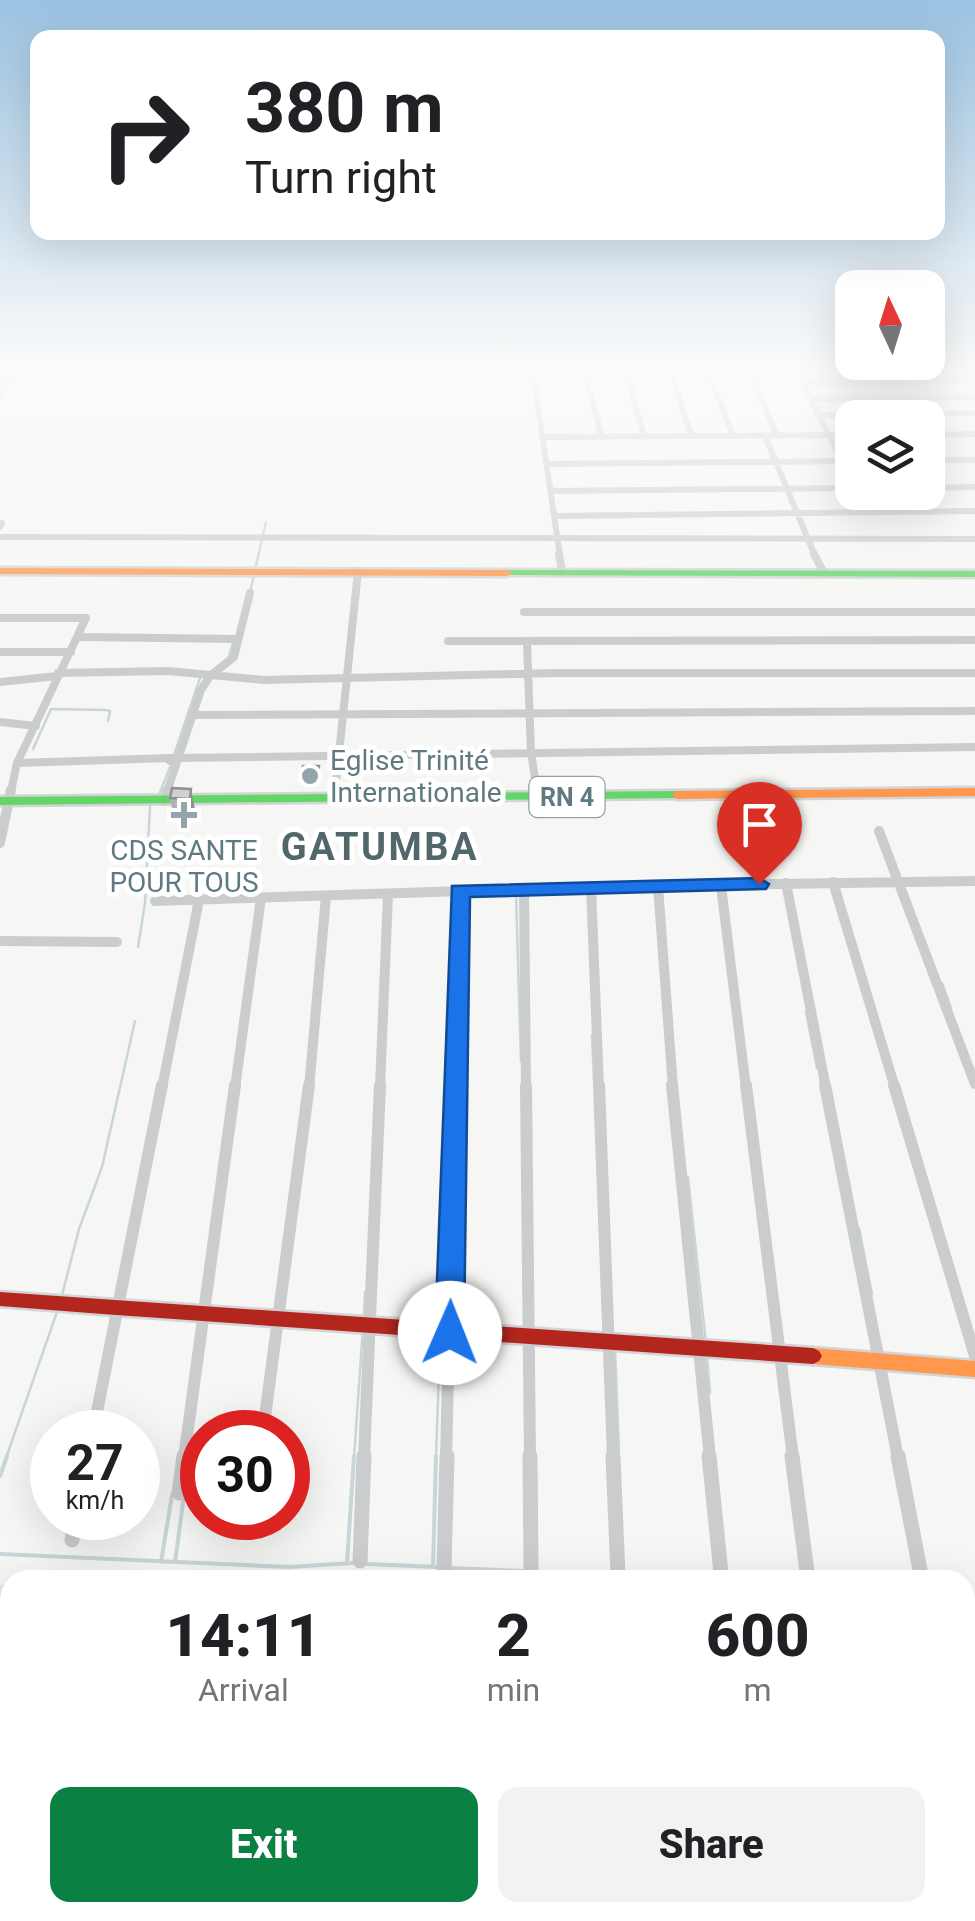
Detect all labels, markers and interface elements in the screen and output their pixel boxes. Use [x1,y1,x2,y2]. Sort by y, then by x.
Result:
text: 380 m [245,67,444,149]
icon: right [80,70,210,200]
text: Turn right [245,151,437,204]
north arrow [835,270,945,380]
map controls [835,270,945,510]
button: layers [835,400,945,510]
place label: Eglise Trinité Internationale [330,744,502,809]
marker: Eglise Trinité Internationale [299,765,321,787]
road number: RN 4 [530,777,604,817]
pin [717,782,802,885]
icon: arrive [732,797,787,852]
marker: CDS SANTE POUR TOUS [171,802,197,828]
district label: GATUMBA [281,825,479,869]
place label: CDS SANTE POUR TOUS [109,834,259,899]
position arrow [398,1281,502,1385]
speed limit sign: 30 [180,1410,310,1540]
text: 27 [66,1434,124,1492]
text: km/h [66,1486,124,1515]
text: 14:11 [165,1600,321,1671]
text: 2 [496,1600,531,1671]
text: 600 [706,1600,810,1671]
text: Arrival [198,1671,289,1709]
text: min [487,1671,540,1709]
text: m [744,1671,772,1709]
button: Exit [50,1787,478,1902]
button: Share [498,1787,925,1902]

